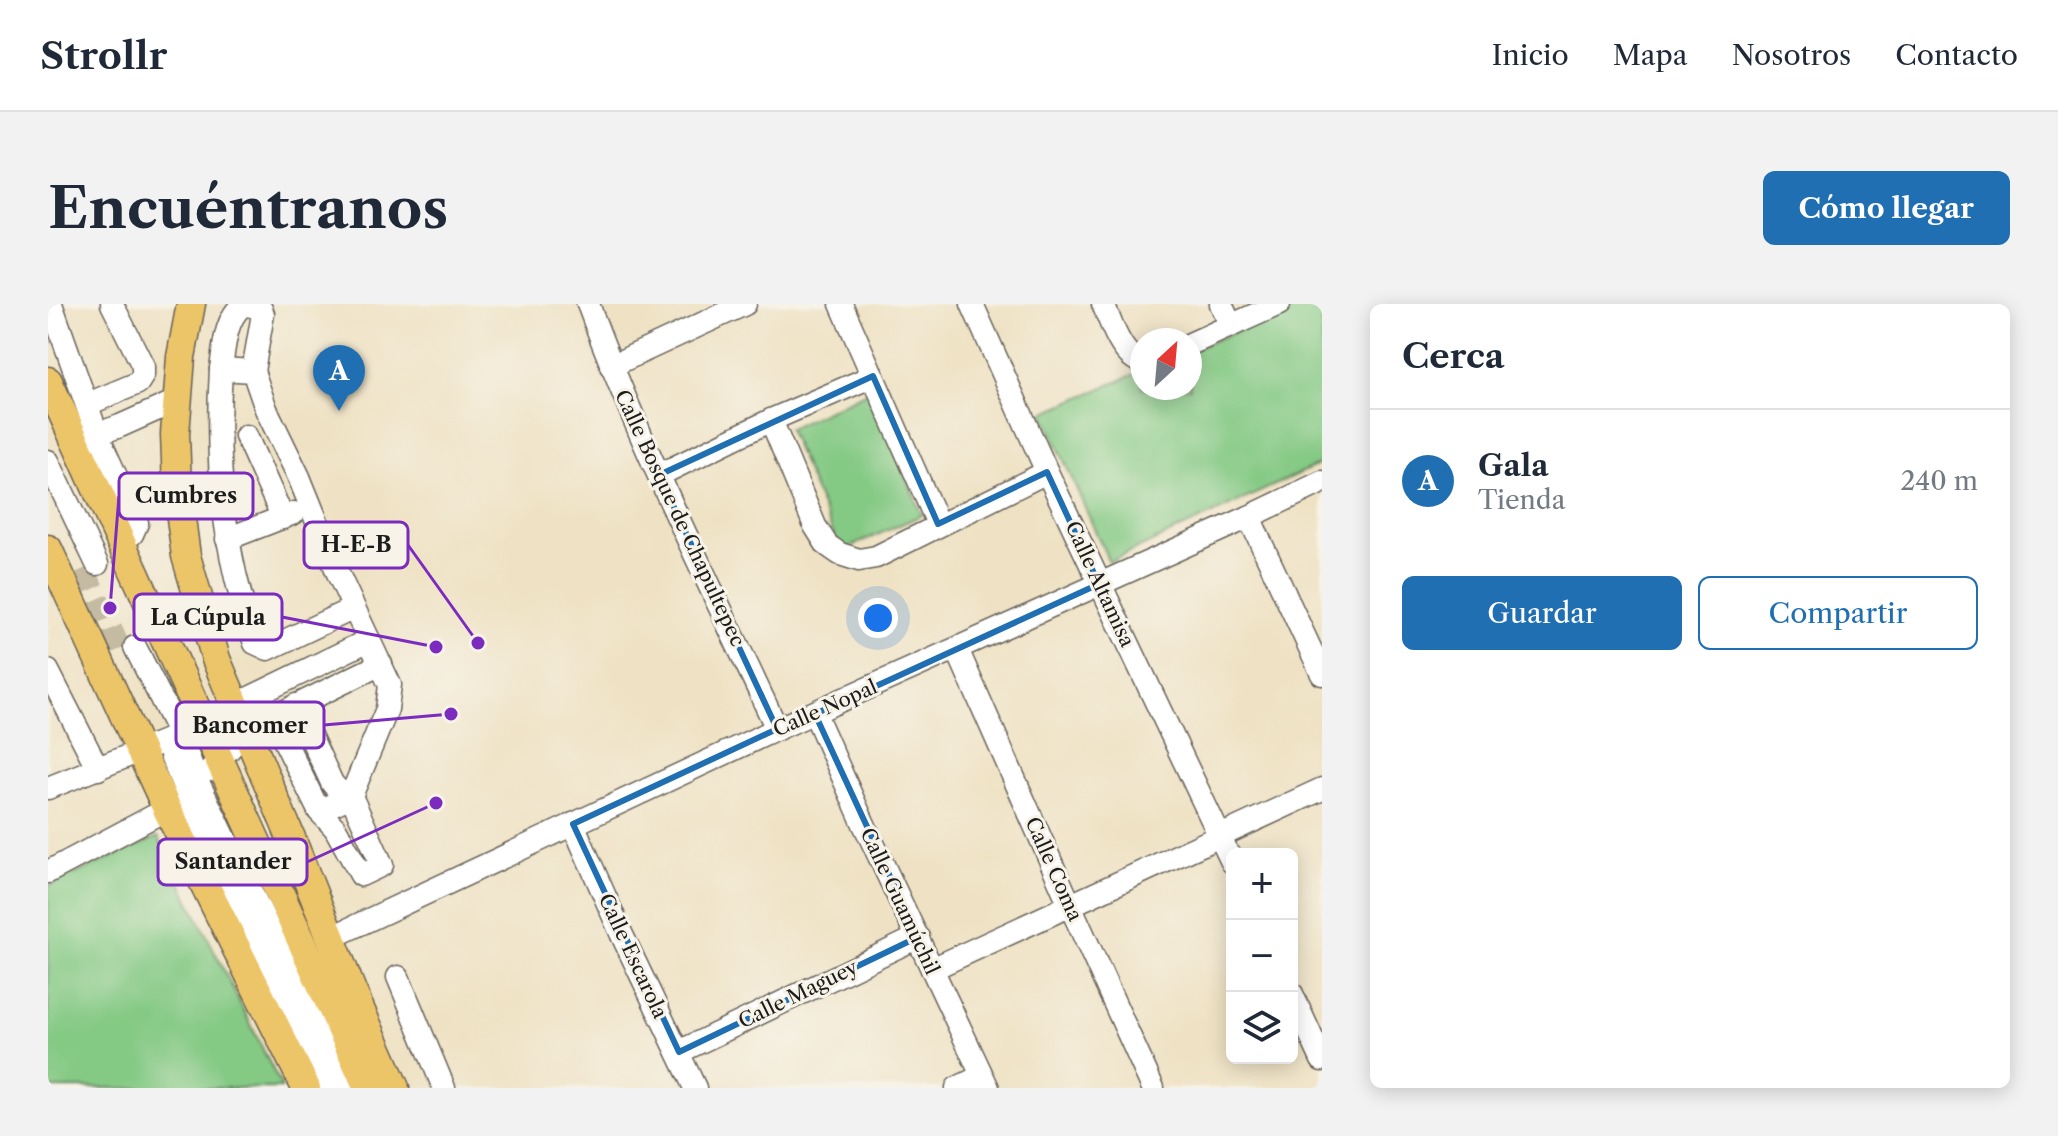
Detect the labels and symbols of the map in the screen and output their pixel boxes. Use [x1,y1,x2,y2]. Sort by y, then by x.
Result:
north arrow [1130,328,1202,400]
pin: A [313,345,365,411]
street label: Calle Bosque de Chapultepec [610,386,750,650]
callout: Cumbres [119,473,253,519]
text: Cumbres [135,482,237,509]
street label: Calle Altamisa [1060,517,1140,651]
callout: H-E-B [304,522,408,568]
text: H-E-B [320,531,392,558]
callout: La Cúpula [134,594,282,640]
your location [858,598,898,638]
text: La Cúpula [150,604,266,631]
street label: Calle Nopal [769,674,881,742]
callout: Bancomer [176,702,324,748]
text: Bancomer [192,712,308,739]
street label: Calle Coma [1020,813,1088,925]
street label: Calle Guamúchil [856,824,945,978]
callout: Santander [158,839,307,885]
text: Santander [175,848,292,875]
street label: Calle Escarola [594,890,673,1023]
street label: Calle Maguey [734,954,862,1033]

